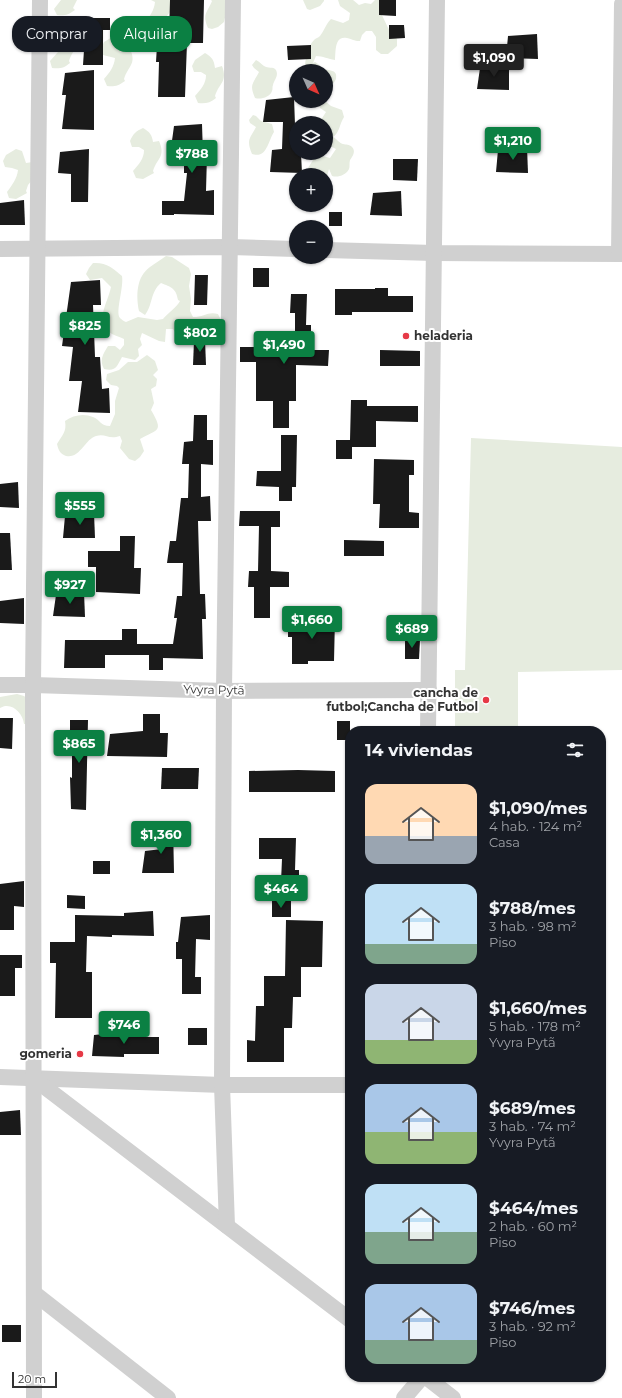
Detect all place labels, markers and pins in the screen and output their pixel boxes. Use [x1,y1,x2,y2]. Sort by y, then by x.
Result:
pin: $1,090 [461,44,527,78]
pin: $1,210 [480,127,546,161]
pin: $788 [168,140,216,174]
pin: $825 [61,312,109,346]
pin: $802 [176,319,224,353]
place label: heladeria [414,328,473,343]
pin: $1,490 [251,331,317,365]
marker: heladeria [401,331,411,341]
pin: $555 [56,492,104,526]
pin: $927 [46,571,94,605]
pin: $1,660 [279,606,345,640]
pin: $689 [388,615,436,649]
place label: cancha de futbol;Cancha de Futbol [326,685,478,714]
marker: cancha de futbol;Cancha de Futbol [481,695,491,705]
pin: $865 [55,730,103,764]
pin: $1,360 [128,821,194,855]
pin: $464 [257,875,305,909]
pin: $746 [100,1011,148,1045]
place label: gomeria [19,1046,72,1061]
marker: gomeria [75,1049,85,1059]

